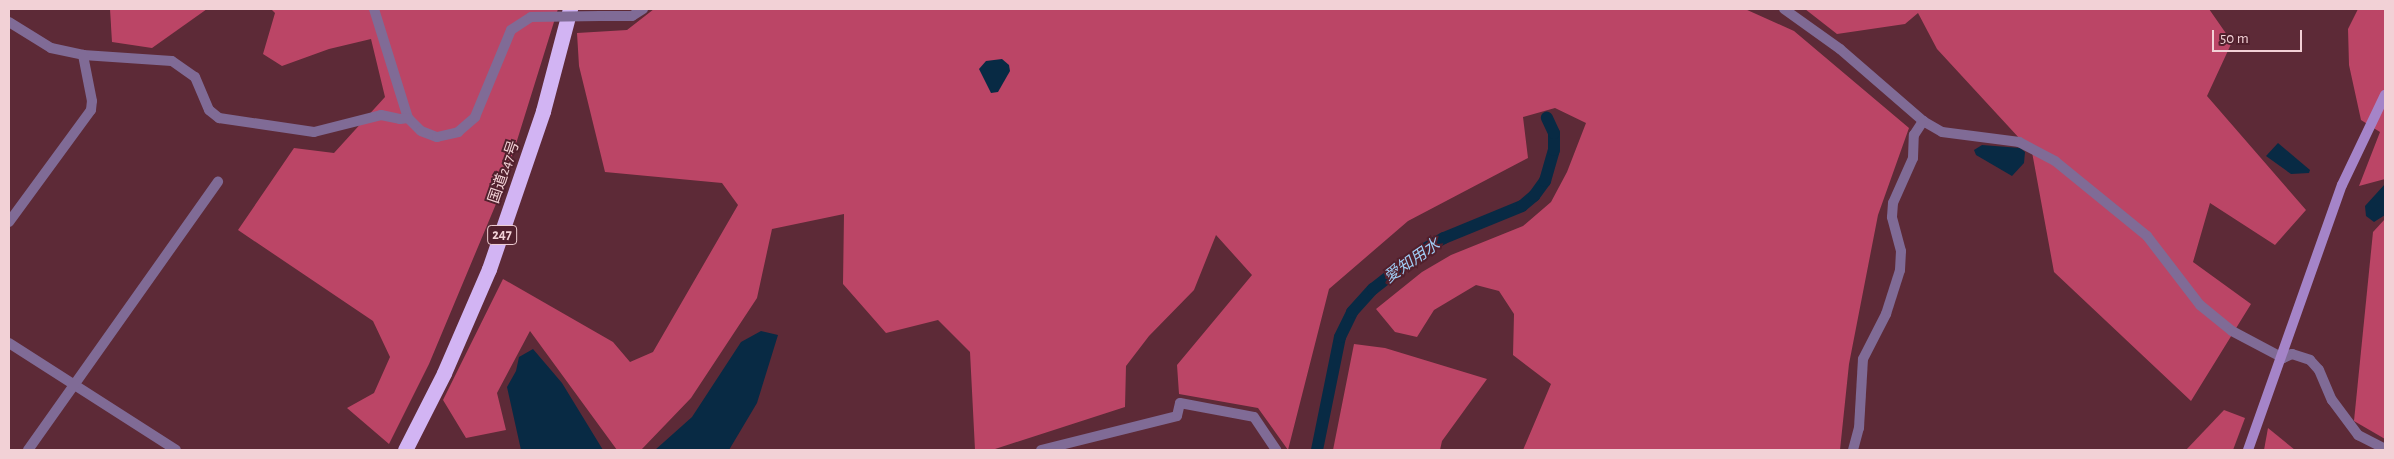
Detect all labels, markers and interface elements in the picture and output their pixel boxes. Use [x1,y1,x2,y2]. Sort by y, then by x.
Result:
scale bar [2214,20,2304,52]
text: 50 m [2220,31,2249,46]
street label: 国道247号 [485,138,523,206]
road number: 247 [487,224,517,246]
water label: 愛知用水 [1380,235,1444,287]

